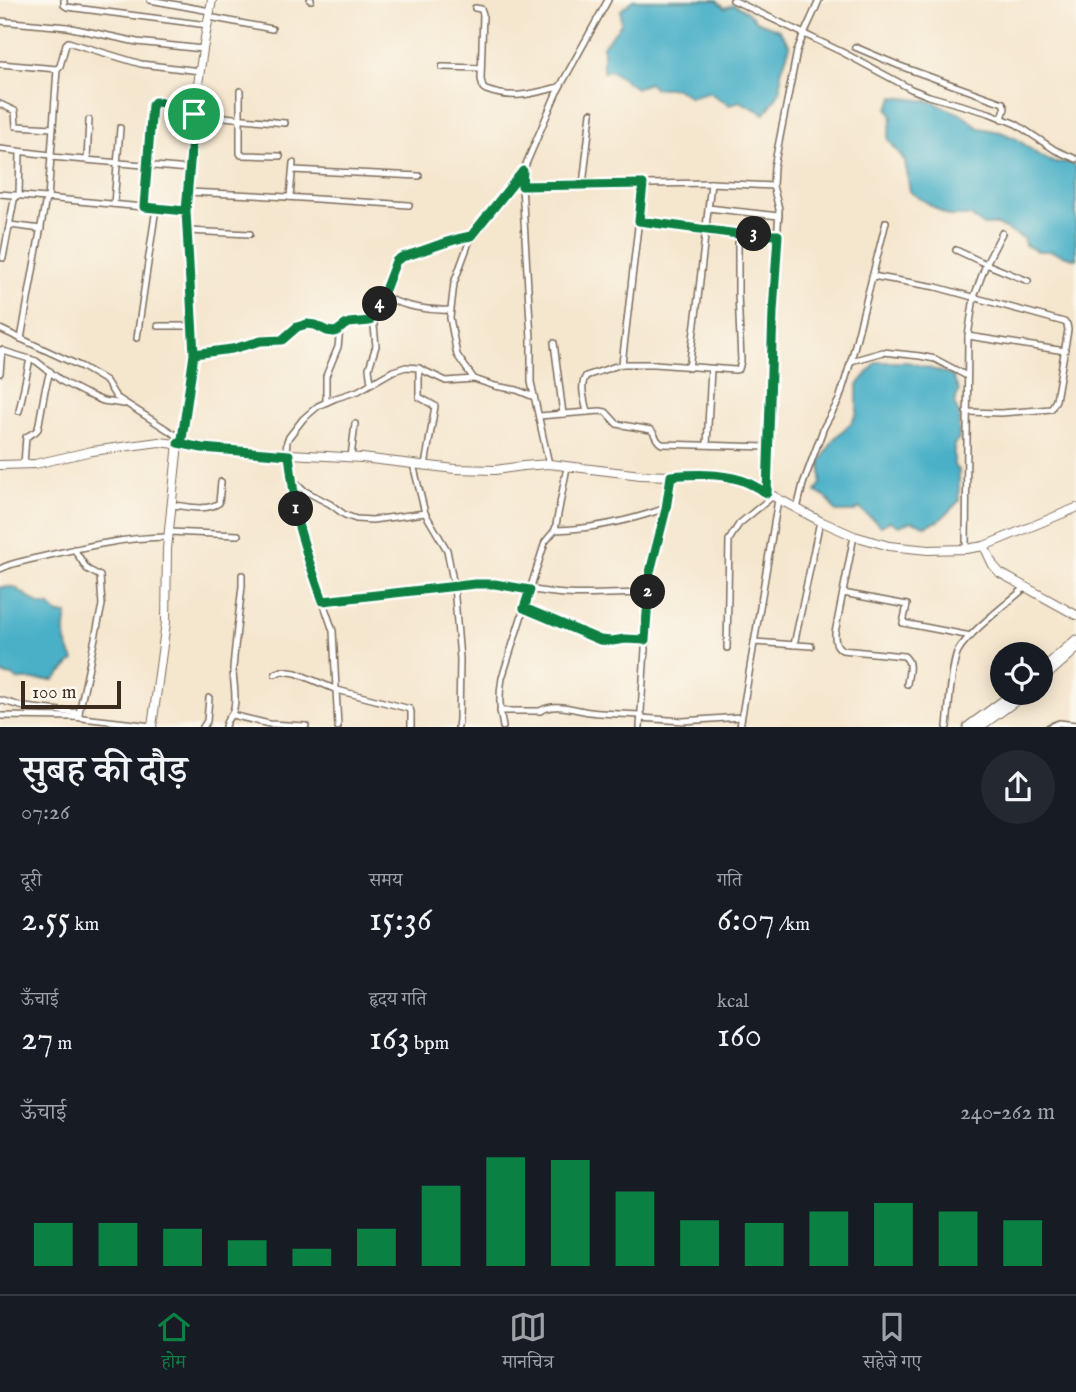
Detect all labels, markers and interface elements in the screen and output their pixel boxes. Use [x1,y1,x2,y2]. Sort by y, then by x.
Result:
pin [164,84,224,144]
icon: arrive [175,95,213,133]
pin: 3 [736,216,772,252]
text: 3 [750,221,757,245]
pin: 4 [362,286,398,322]
text: 4 [375,291,384,315]
pin: 1 [278,491,314,526]
text: 1 [292,496,299,520]
pin: 2 [630,574,666,610]
text: 2 [643,579,652,603]
map controls [990,642,1053,705]
button: locate [990,642,1053,705]
scale bar [21,678,121,710]
text: 100 m [32,681,76,705]
text: सुबह की दौड़ [21,748,187,796]
button: share [981,750,1055,824]
text: 07:26 [21,798,70,827]
text: दूरी [21,869,42,893]
text: समय [369,869,402,893]
text: गति [717,869,742,893]
text: 2.55 [21,898,70,943]
text: 15:36 [369,898,432,943]
text: 6:07 [717,898,775,943]
text: km [70,913,99,937]
text: /km [775,913,810,937]
text: ऊँचाई [21,988,58,1012]
text: हृदय गति [369,988,426,1012]
text: kcal [717,990,749,1014]
text: 160 [717,1014,762,1059]
text: 27 [21,1017,53,1062]
text: 163 [369,1017,410,1062]
text: m [53,1032,72,1056]
text: bpm [410,1032,449,1056]
text: ऊँचाई [21,1098,66,1127]
text: 240–262 m [960,1098,1055,1127]
tab: होम [155,1308,193,1380]
tab: मानचित्र [502,1308,554,1380]
tab: सहेजे गए [863,1308,921,1380]

